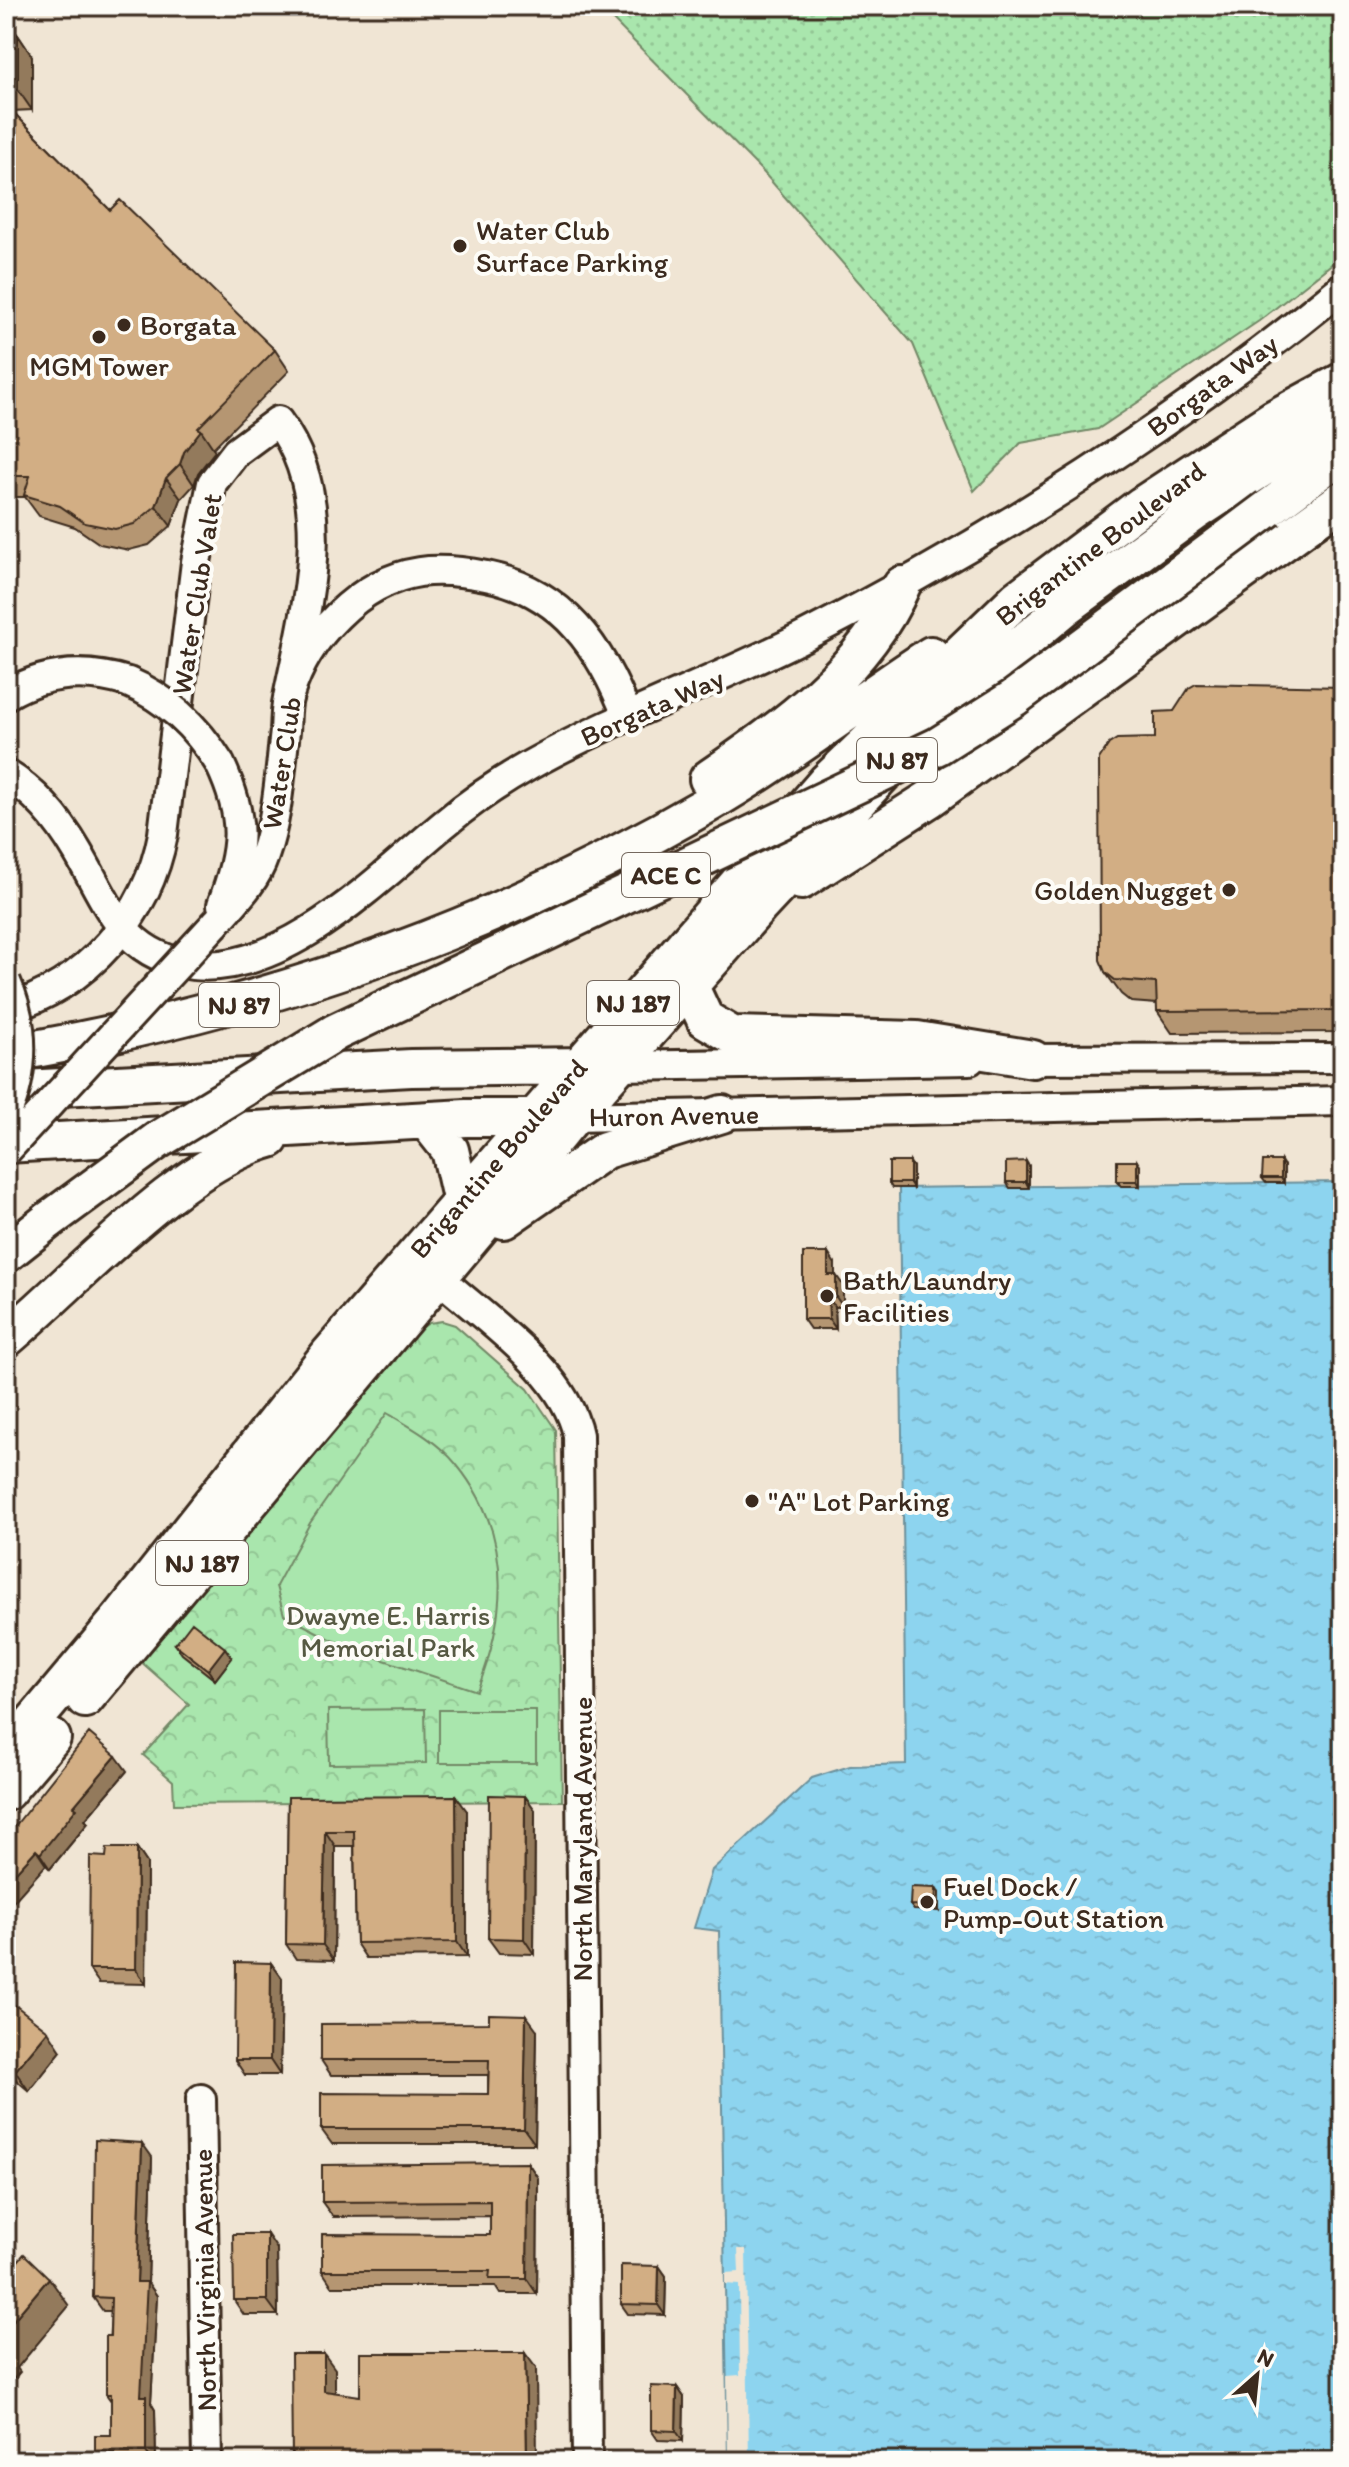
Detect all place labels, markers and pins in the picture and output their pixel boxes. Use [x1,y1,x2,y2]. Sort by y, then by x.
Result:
place label: Water Club Surface Parking [476,213,669,279]
marker: Water Club Surface Parking [451,237,469,255]
place label: Borgata [140,308,237,342]
marker: Borgata [115,316,133,334]
marker: MGM Tower [90,328,108,346]
place label: MGM Tower [29,349,169,383]
place label: Golden Nugget [1034,873,1213,907]
marker: Golden Nugget [1220,881,1238,899]
place label: Bath/Laundry Facilities [843,1263,1011,1329]
marker: Bath/Laundry Facilities [818,1287,836,1305]
place label: "A" Lot Parking [768,1484,950,1518]
marker: "A" Lot Parking [743,1492,761,1510]
place label: Fuel Dock / Pump-Out Station [943,1869,1164,1935]
marker: Fuel Dock / Pump-Out Station [918,1893,936,1911]

